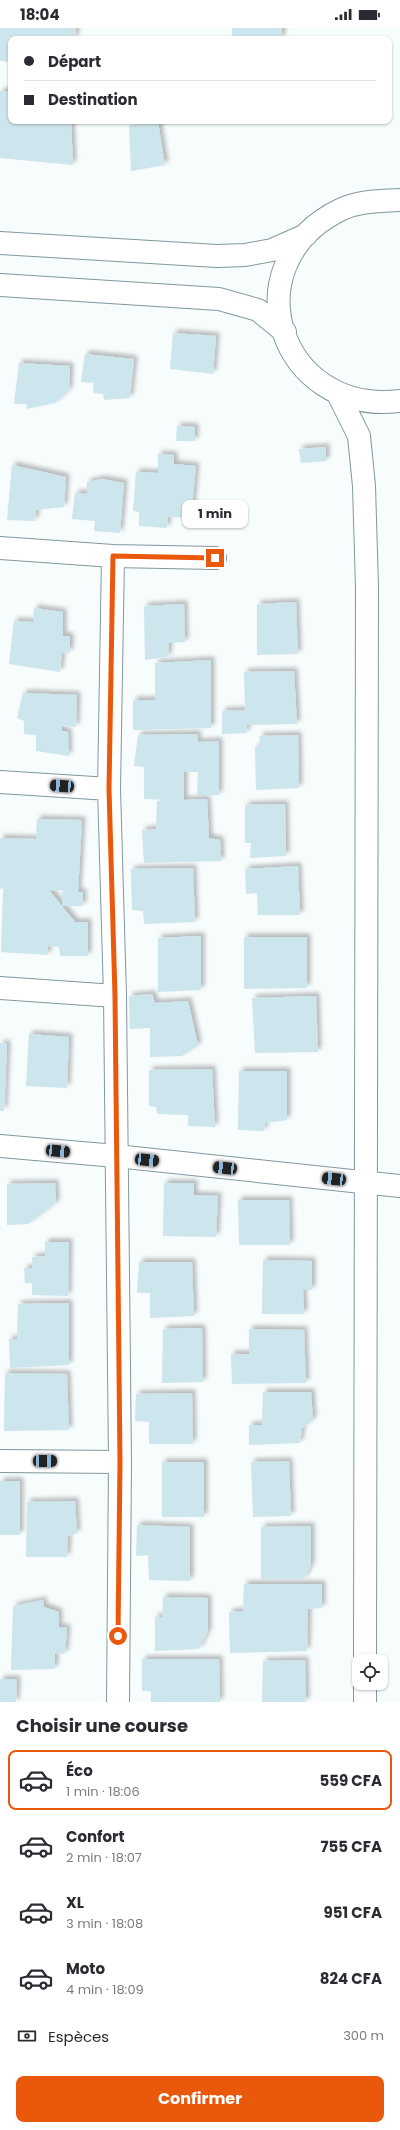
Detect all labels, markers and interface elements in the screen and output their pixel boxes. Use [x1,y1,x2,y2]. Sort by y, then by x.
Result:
text: 18:04 [20,4,60,25]
text: Départ [48,51,101,72]
text: Destination [48,89,138,110]
callout: 1 min [182,500,248,528]
text: 1 min [198,504,232,523]
route end [206,549,224,567]
car [50,779,74,793]
car [46,1144,70,1158]
car [134,1153,160,1167]
car [212,1161,238,1175]
car [321,1172,347,1186]
car [33,1455,57,1467]
route start [109,1627,127,1645]
map controls [352,1654,388,1690]
button: locate [352,1654,388,1690]
text: Choisir une course [16,1713,188,1738]
text: Éco [66,1760,93,1781]
icon: car [18,1762,54,1798]
text: 559 CFA [319,1770,382,1791]
text: 1 min · 18:06 [66,1782,140,1801]
text: Confort [66,1826,125,1847]
icon: car [18,1828,54,1864]
text: 755 CFA [321,1836,382,1857]
text: 2 min · 18:07 [66,1848,142,1867]
text: XL [66,1892,84,1913]
icon: car [18,1894,54,1930]
text: 951 CFA [324,1902,382,1923]
text: 3 min · 18:08 [66,1914,143,1933]
text: Moto [66,1958,105,1979]
icon: car [18,1960,54,1996]
text: 824 CFA [320,1968,382,1989]
text: 4 min · 18:09 [66,1980,144,1999]
icon: cash [16,2025,38,2047]
text: Espèces [48,2026,109,2047]
text: 300 m [343,2026,384,2045]
button: Confirmer [16,2076,384,2122]

